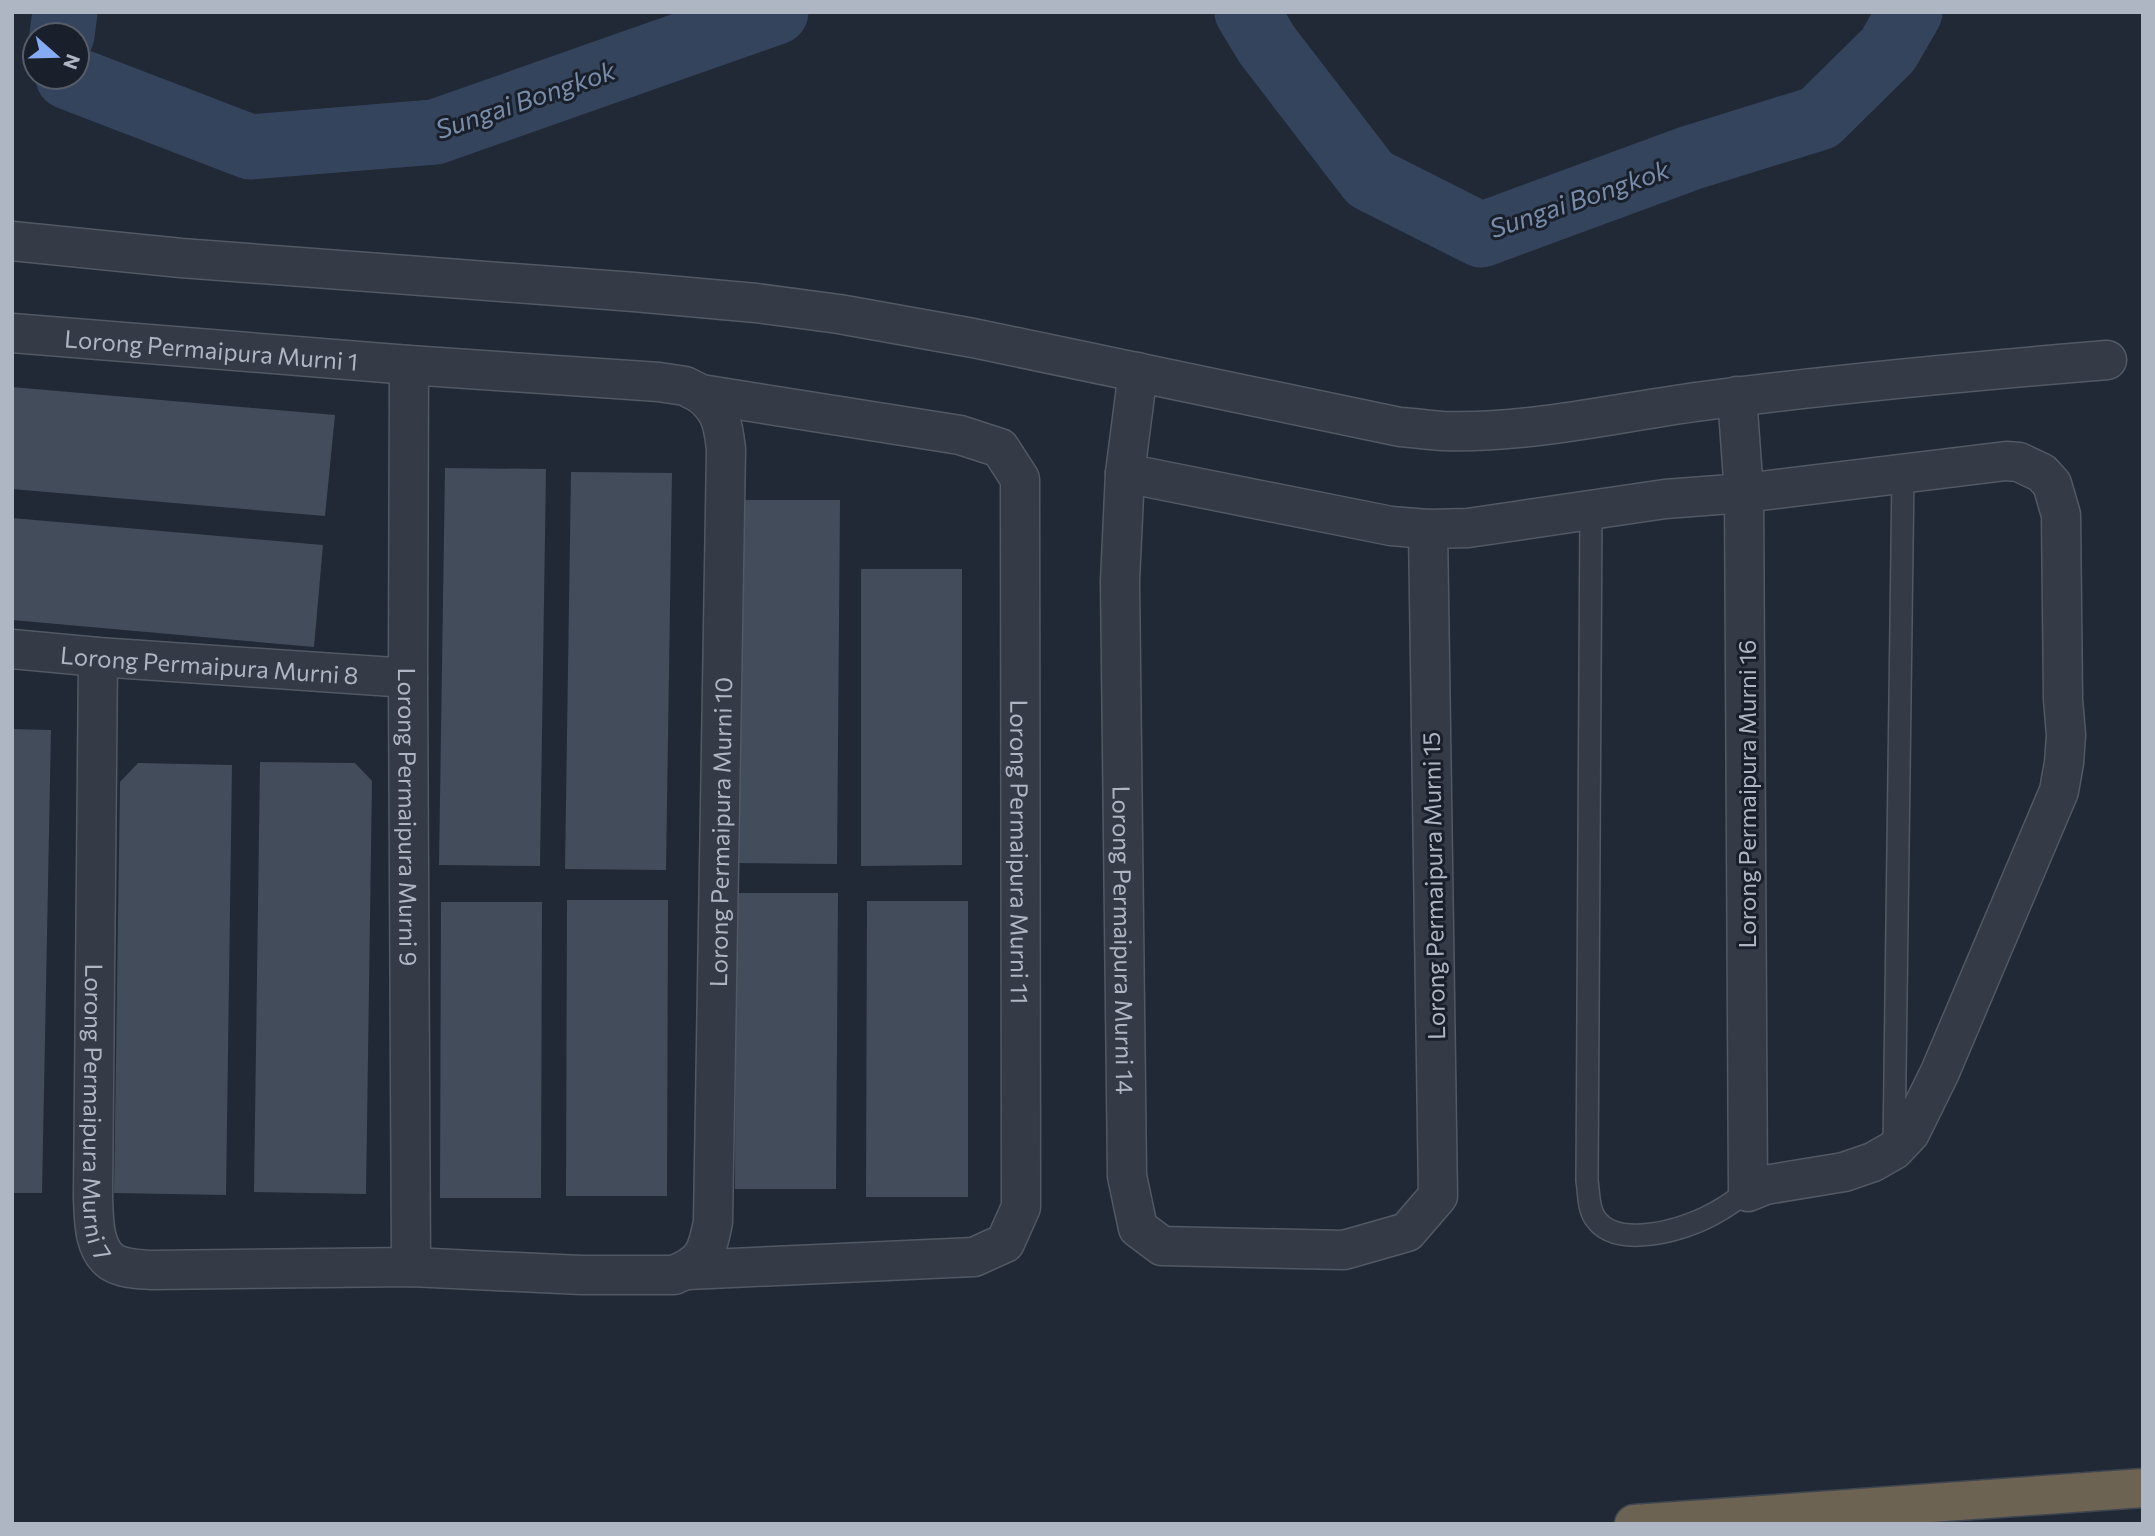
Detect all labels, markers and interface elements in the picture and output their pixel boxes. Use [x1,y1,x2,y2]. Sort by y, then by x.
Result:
north arrow [21,21,91,91]
text: N [59,51,86,73]
water label: Sungai Bongkok [431,53,620,144]
water label: Sungai Bongkok [1485,152,1674,243]
street label: Lorong Permaipura Murni 1 [63,323,359,375]
street label: Lorong Permaipura Murni 8 [59,639,359,689]
street label: Lorong Permaipura Murni 16 [1732,640,1761,948]
street label: Lorong Permaipura Murni 9 [393,668,424,966]
street label: Lorong Permaipura Murni 10 [702,677,737,987]
street label: Lorong Permaipura Murni 11 [1006,699,1035,1004]
street label: Lorong Permaipura Murni 15 [1416,732,1450,1040]
street label: Lorong Permaipura Murni 14 [1108,785,1141,1095]
street label: Lorong Permaipura Murni 7 [78,963,119,1266]

